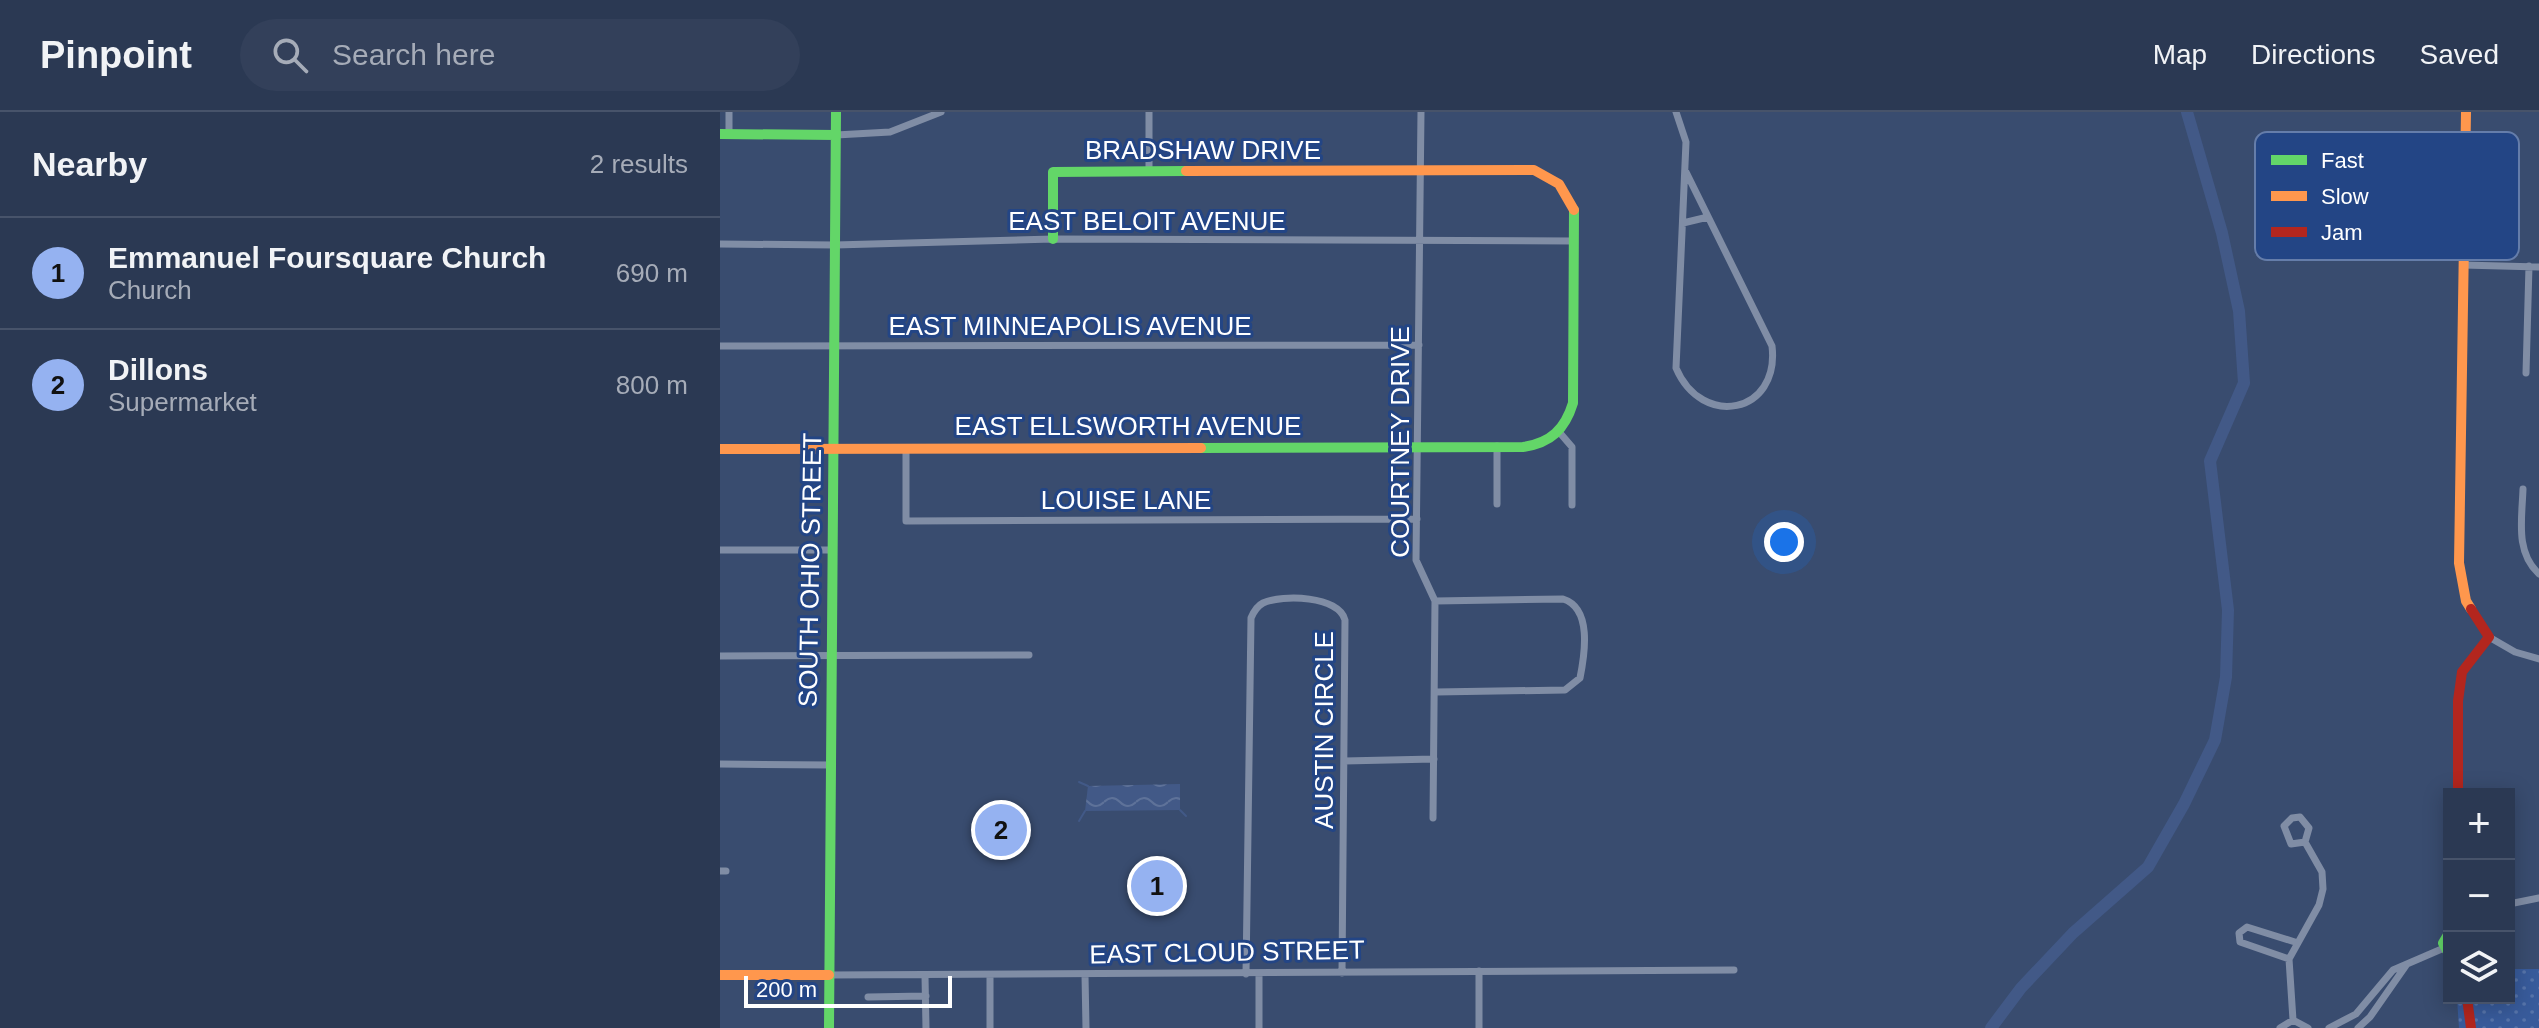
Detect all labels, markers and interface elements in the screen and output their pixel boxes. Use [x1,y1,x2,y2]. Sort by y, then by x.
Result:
search box [240,19,800,91]
icon: search [268,33,312,77]
text: Pinpoint [40,34,192,76]
text: Search here [332,38,495,71]
text: Map [2153,39,2207,70]
text: Directions [2251,39,2376,70]
text: Saved [2420,39,2499,70]
legend [2255,132,2519,260]
street label: BRADSHAW DRIVE [1085,135,1321,165]
text: Nearby [32,145,147,183]
text: Fast [2321,148,2364,173]
text: 2 results [590,149,688,179]
text: Slow [2321,184,2369,209]
street label: EAST BELOIT AVENUE [1008,206,1286,236]
text: Jam [2321,220,2363,245]
text: Emmanuel Foursquare Church [108,241,546,274]
text: 1 [51,258,65,288]
text: 690 m [616,258,688,288]
text: Church [108,275,192,305]
street label: EAST MINNEAPOLIS AVENUE [888,311,1252,341]
street label: COURTNEY DRIVE [1385,326,1415,558]
text: Dillons [108,353,208,386]
text: 2 [51,370,65,400]
text: 800 m [616,370,688,400]
text: Supermarket [108,387,257,417]
street label: EAST ELLSWORTH AVENUE [955,411,1301,441]
street label: SOUTH OHIO STREET [793,432,827,707]
street label: LOUISE LANE [1041,485,1211,515]
your location [1764,522,1804,562]
street label: AUSTIN CIRCLE [1309,631,1339,829]
map controls [2443,788,2515,1004]
button: + [2443,788,2515,860]
pin: 2 [975,800,1027,860]
pin: 1 [1131,856,1183,916]
button: − [2443,860,2515,932]
button: layers [2443,932,2515,1004]
street label: EAST CLOUD STREET [1089,935,1365,969]
scale bar [744,972,952,1008]
text: 200 m [756,977,817,1002]

